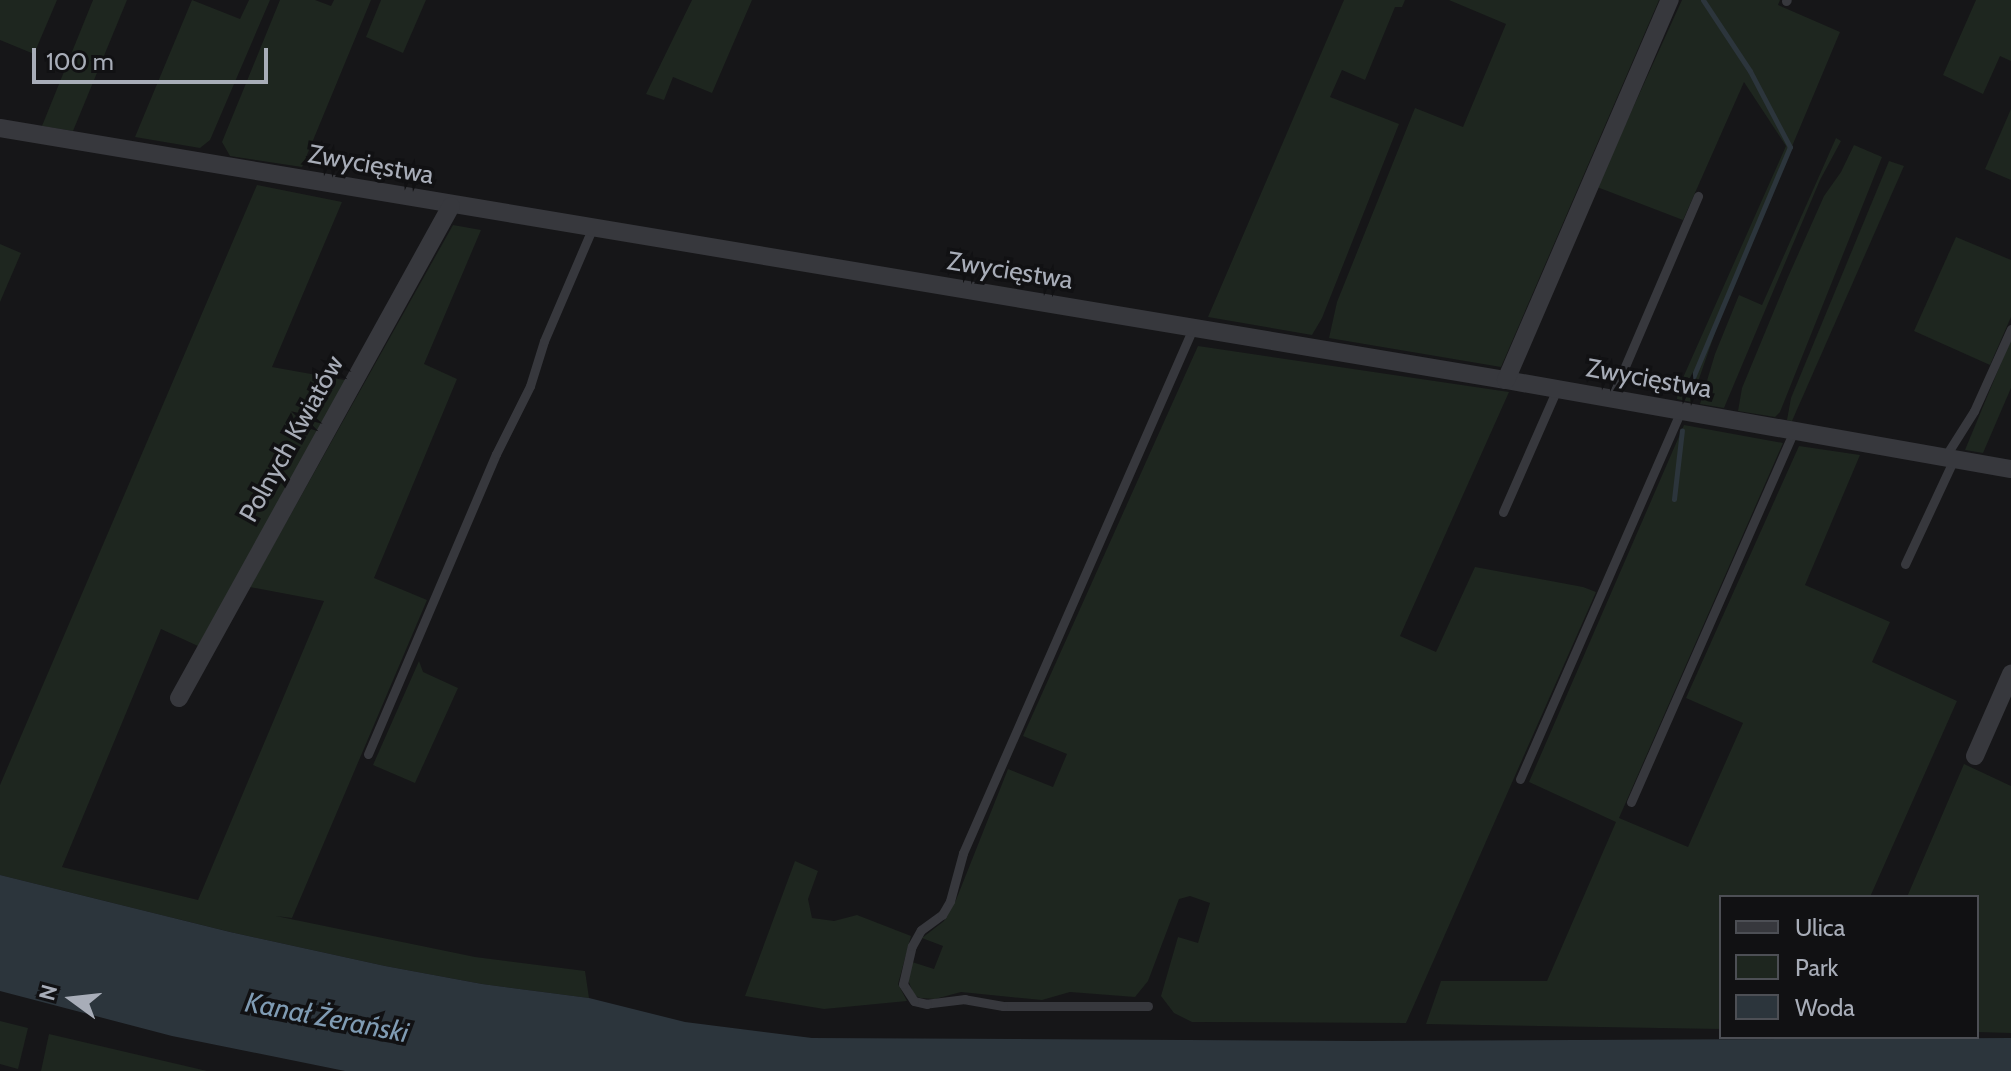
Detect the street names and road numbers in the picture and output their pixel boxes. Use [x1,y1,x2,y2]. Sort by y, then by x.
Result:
street label: Zwycięstwa [306,139,436,191]
street label: Zwycięstwa [945,246,1075,296]
street label: Polnych Kwiatów [233,350,351,528]
street label: Zwycięstwa [1584,353,1714,405]

